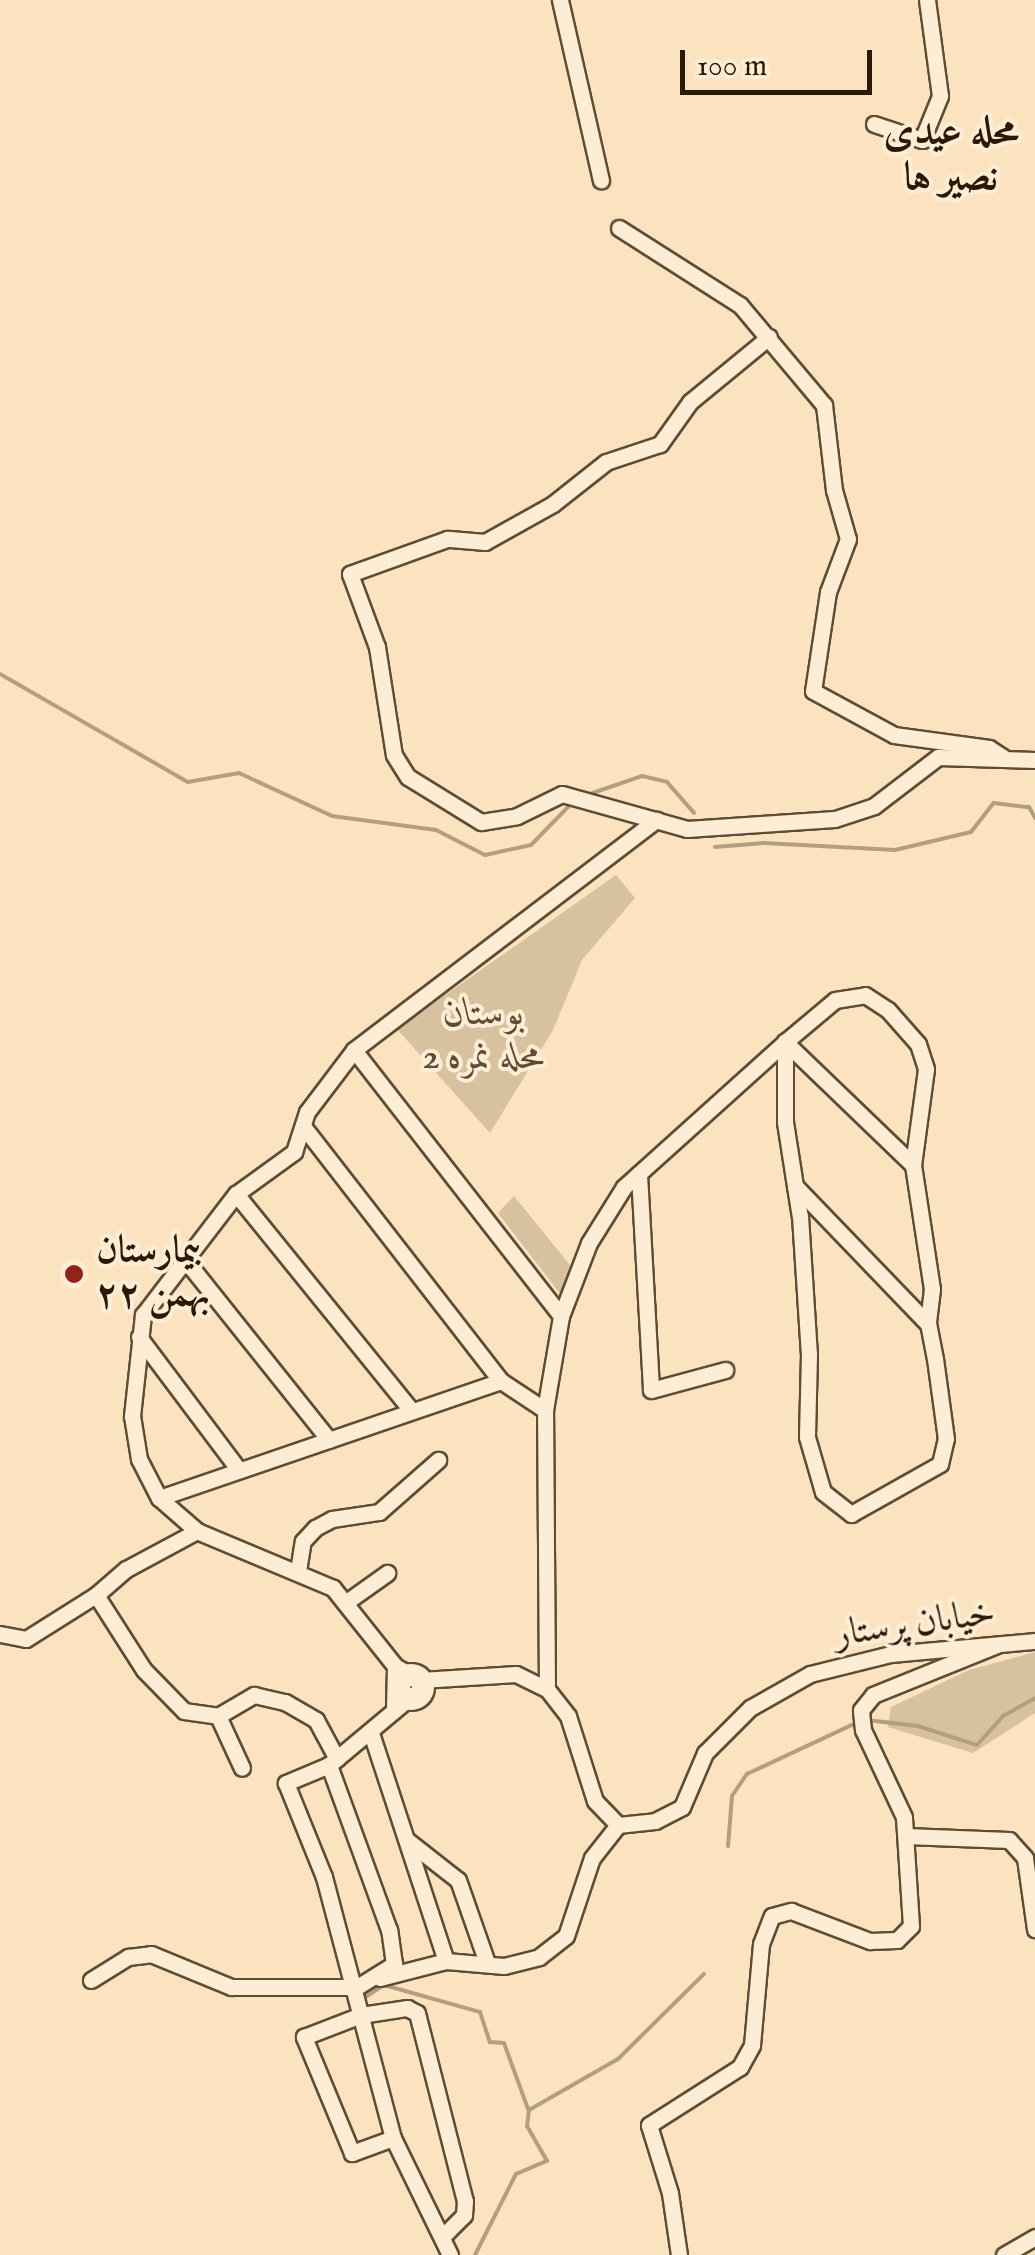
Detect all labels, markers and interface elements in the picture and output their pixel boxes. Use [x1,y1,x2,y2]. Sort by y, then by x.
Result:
scale bar [685,30,878,92]
text: 100 m [697,48,767,86]
district label: محله عیدی نصیر ها [884,109,1018,203]
park label: بوستان محله نمره 2 [423,992,545,1082]
place label: بیمارستان ۲۲ بهمن [96,1229,210,1318]
marker: بیمارستان ۲۲ بهمن [61,1261,87,1287]
street label: خیابان پرستار [832,1591,998,1659]

